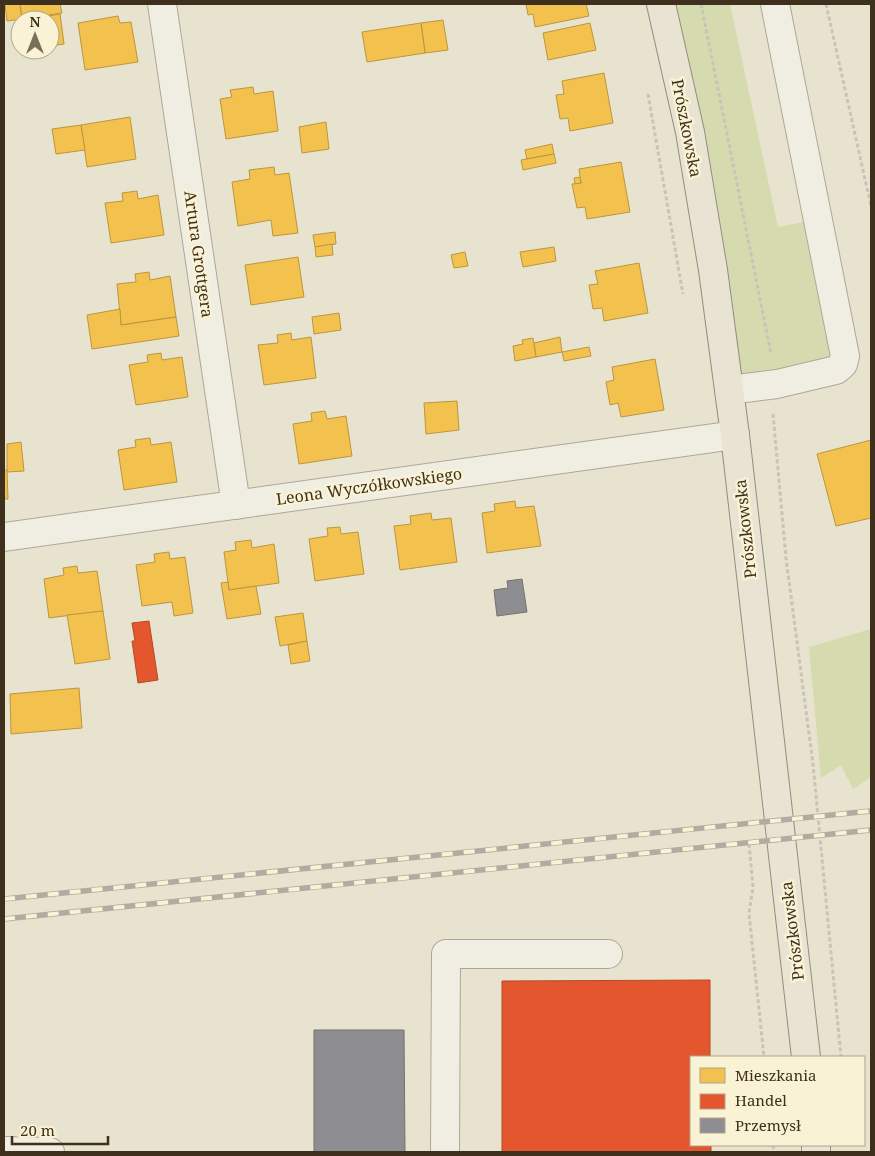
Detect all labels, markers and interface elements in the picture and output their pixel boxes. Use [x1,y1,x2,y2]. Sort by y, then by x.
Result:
north arrow [10,10,60,60]
text: N [29,12,41,31]
street label: Prószkowska [667,77,707,179]
street label: Artura Grottgera [179,189,219,319]
street label: Leona Wyczółkowskiego [275,462,463,510]
street label: Prószkowska [729,478,761,580]
street label: Prószkowska [775,880,809,982]
legend [690,1056,865,1146]
text: Mieszkania [735,1065,816,1085]
text: Handel [735,1090,787,1110]
scale bar [12,1114,109,1146]
text: Przemysł [735,1115,801,1135]
text: 20 m [20,1120,55,1140]

